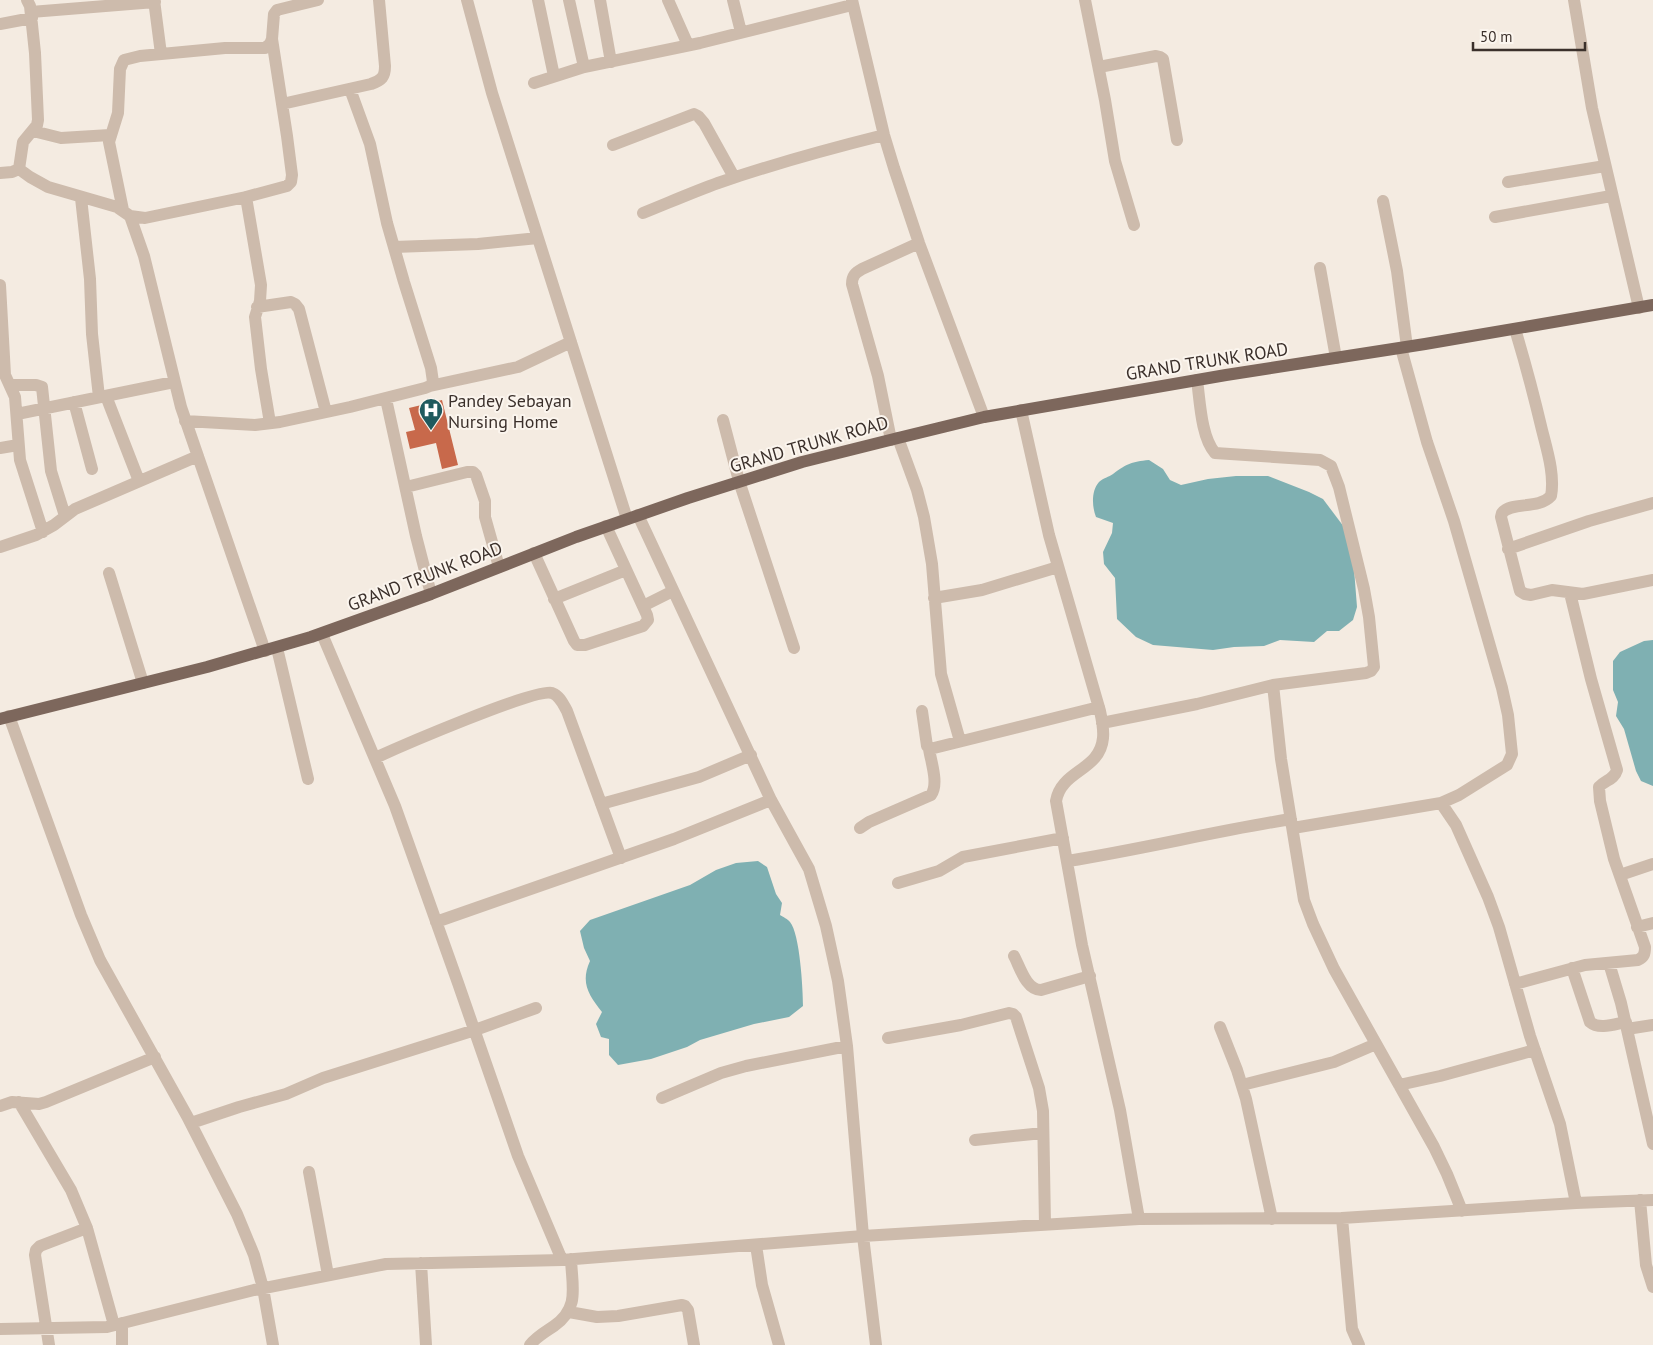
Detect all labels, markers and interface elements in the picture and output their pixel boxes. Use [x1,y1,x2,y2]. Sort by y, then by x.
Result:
scale bar [1473,20,1586,52]
text: 50 m [1480,27,1513,46]
street label: GRAND TRUNK ROAD [1124,337,1290,385]
place label: Pandey Sebayan Nursing Home [448,389,572,433]
hospital icon: Pandey Sebayan Nursing Home [418,397,444,431]
street label: GRAND TRUNK ROAD [727,410,891,478]
street label: GRAND TRUNK ROAD [344,536,506,616]

